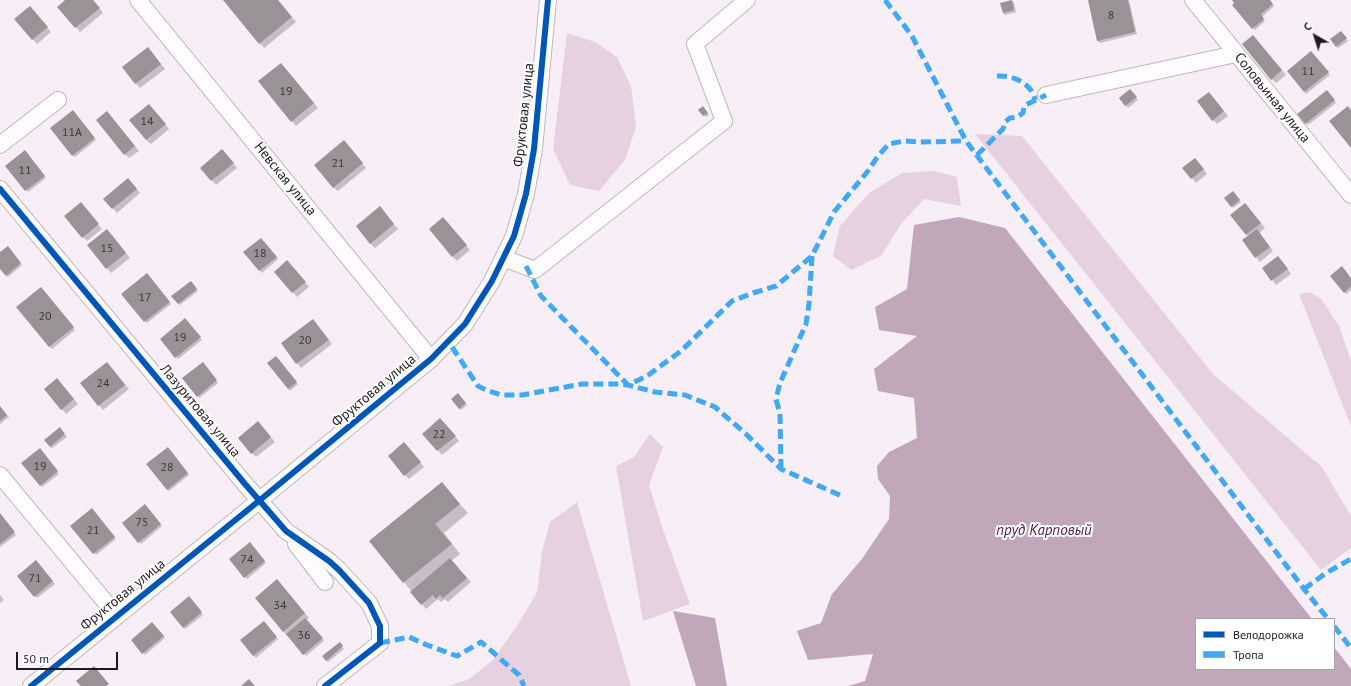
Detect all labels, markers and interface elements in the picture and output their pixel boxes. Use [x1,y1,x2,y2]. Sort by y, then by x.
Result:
house number: 8 [1108,9,1114,23]
north arrow [1295,16,1335,56]
text: С [1301,19,1314,34]
street label: Соловьиная улица [1231,50,1313,146]
street label: Фруктовая улица [510,62,538,168]
house number: 11 [1301,65,1315,79]
house number: 19 [279,85,293,99]
house number: 14 [140,115,154,129]
house number: 11А [62,126,82,140]
street label: Невская улица [250,139,320,219]
house number: 21 [331,157,345,171]
house number: 11 [18,164,32,178]
house number: 15 [100,242,114,256]
house number: 18 [253,247,267,261]
house number: 17 [138,291,152,305]
house number: 20 [38,310,52,324]
house number: 19 [173,331,187,345]
house number: 20 [298,334,312,348]
street label: Фруктовая улица [329,351,419,431]
street label: Лазуритовая улица [156,361,244,461]
house number: 24 [96,377,110,391]
house number: 22 [432,428,446,442]
house number: 19 [33,460,47,474]
house number: 28 [160,461,174,475]
house number: 75 [135,516,149,530]
water label: пруд Карповый [996,522,1092,540]
house number: 21 [86,524,100,538]
house number: 74 [240,553,254,567]
street label: Фруктовая улица [77,556,169,634]
house number: 71 [28,572,42,586]
house number: 34 [273,599,287,613]
legend [1195,618,1335,670]
text: Велодорожка [1233,627,1304,642]
house number: 36 [297,629,311,643]
scale bar [18,644,120,670]
text: Тропа [1233,647,1264,662]
text: 50 m [23,651,49,666]

